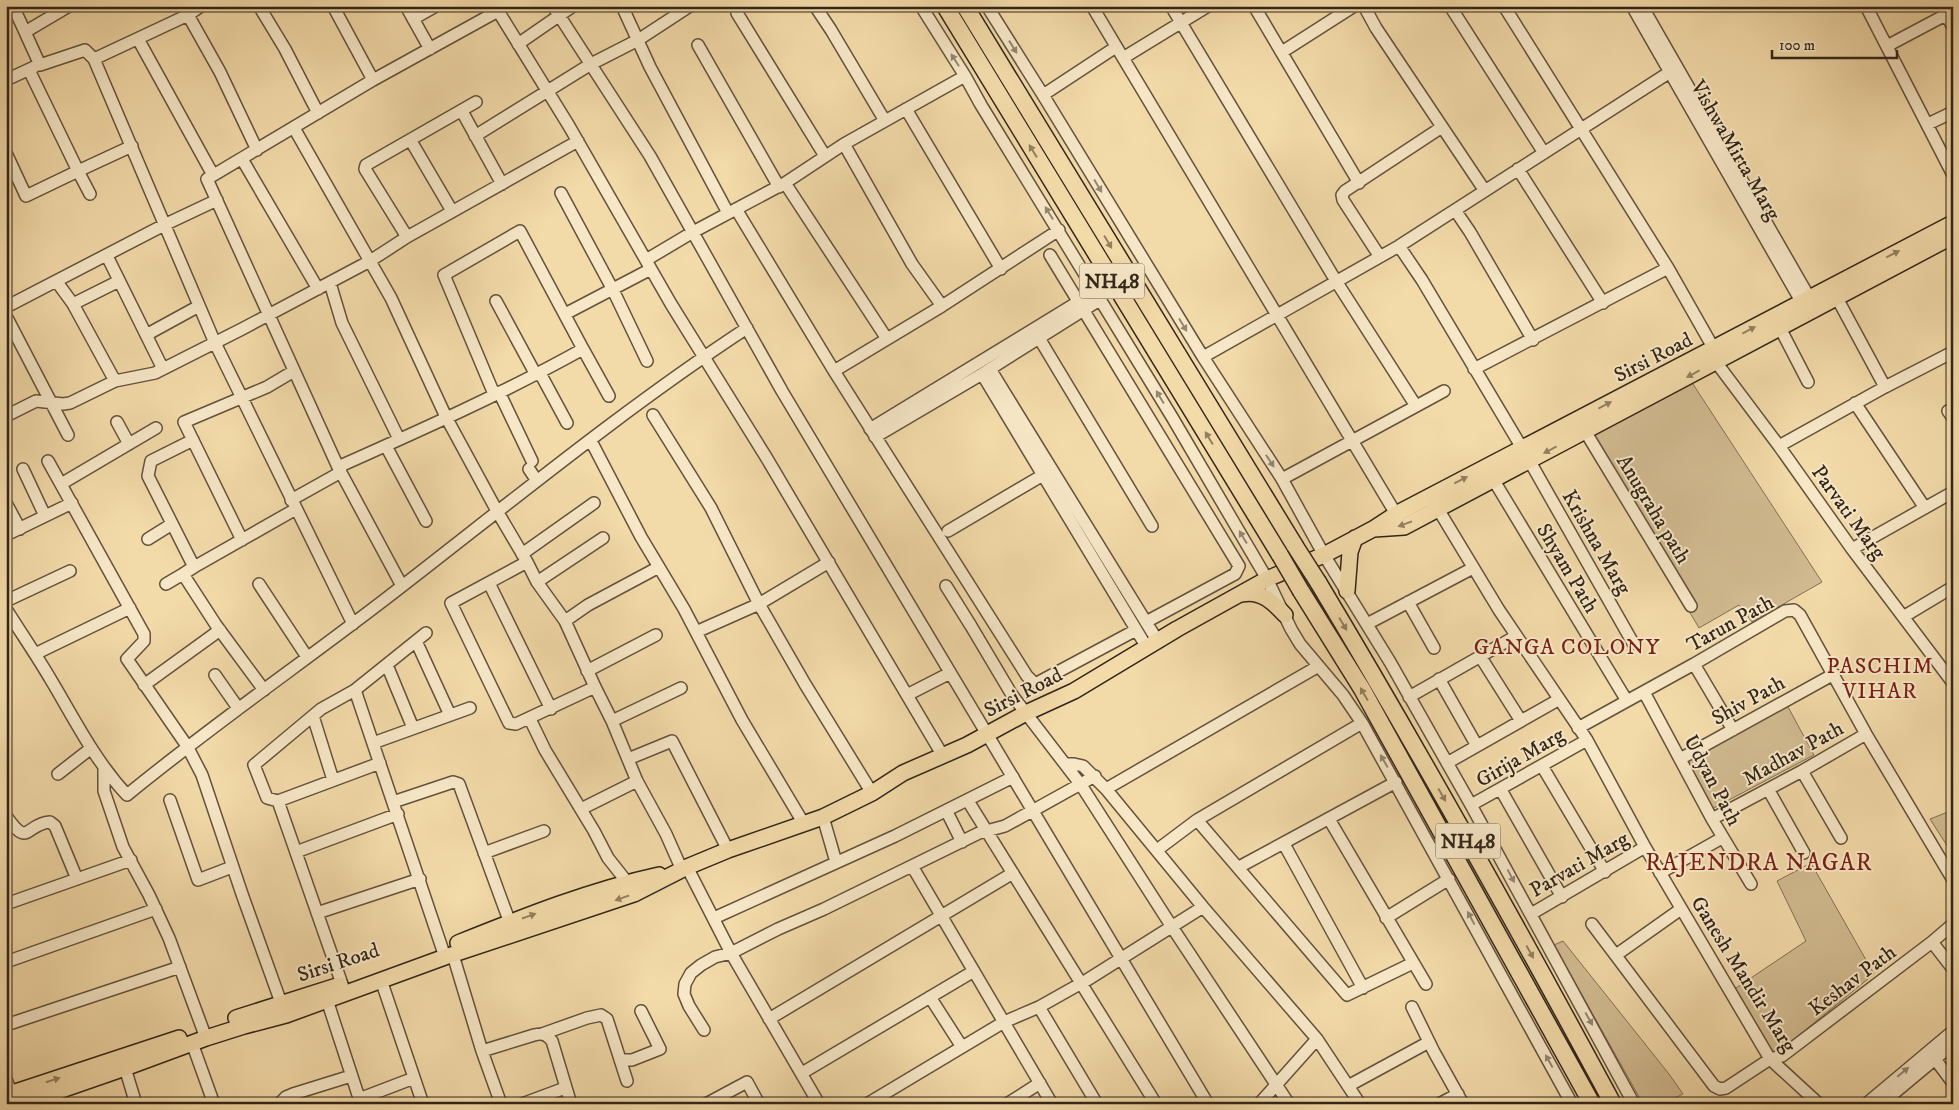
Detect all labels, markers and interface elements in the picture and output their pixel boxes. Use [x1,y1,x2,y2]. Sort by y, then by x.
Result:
scale bar [1772,28,1896,60]
text: 100 m [1779,36,1815,55]
one-way arrow [1008,41,1018,54]
one-way arrow [950,53,959,66]
street label: VishwaMirta Marg [1684,75,1786,226]
one-way arrow [1028,144,1037,157]
one-way arrow [1093,179,1103,192]
one-way arrow [1044,206,1053,220]
one-way arrow [1104,236,1113,249]
one-way arrow [1886,249,1900,258]
road number: NH48 [1080,264,1144,298]
one-way arrow [1178,318,1187,331]
one-way arrow [1743,325,1756,334]
street label: Sirsi Road [1610,327,1698,389]
one-way arrow [1686,370,1701,378]
one-way arrow [1156,390,1165,403]
one-way arrow [1598,401,1613,409]
one-way arrow [1204,432,1213,445]
one-way arrow [1543,445,1556,454]
street label: Anugraha path [1610,450,1696,569]
one-way arrow [1266,455,1275,468]
street label: Parvati Marg [1805,460,1892,565]
one-way arrow [1454,476,1469,484]
street label: Krishna Marg [1556,486,1637,600]
street label: Shyam Path [1530,519,1604,618]
one-way arrow [1398,521,1413,528]
one-way arrow [1238,530,1247,543]
street label: Tarun Path [1683,589,1778,658]
one-way arrow [1339,618,1348,631]
district label: GANGA COLONY [1474,634,1660,661]
district label: PASCHIM VIHAR [1826,653,1934,705]
street label: Sirsi Road [980,662,1068,724]
street label: Shiv Path [1707,670,1790,732]
one-way arrow [1360,687,1369,701]
street label: Madhav Path [1739,716,1848,792]
street label: Girija Marg [1472,722,1570,794]
street label: Udyan Path [1677,731,1747,830]
one-way arrow [1379,754,1388,768]
one-way arrow [1438,788,1446,802]
road number: NH48 [1436,824,1500,858]
street label: Parvati Marg [1525,826,1634,904]
district label: RAJENDRA NAGAR [1645,848,1873,878]
one-way arrow [1507,869,1515,884]
street label: Ganesh Mandir Marg [1685,892,1802,1058]
one-way arrow [615,895,630,902]
one-way arrow [1467,911,1475,926]
one-way arrow [521,912,536,919]
street label: Sirsi Road [294,937,383,988]
street label: Keshav Path [1804,940,1901,1022]
one-way arrow [1526,945,1535,958]
one-way arrow [1585,1011,1593,1026]
one-way arrow [1545,1054,1553,1068]
one-way arrow [1896,1067,1909,1078]
one-way arrow [45,1076,60,1083]

